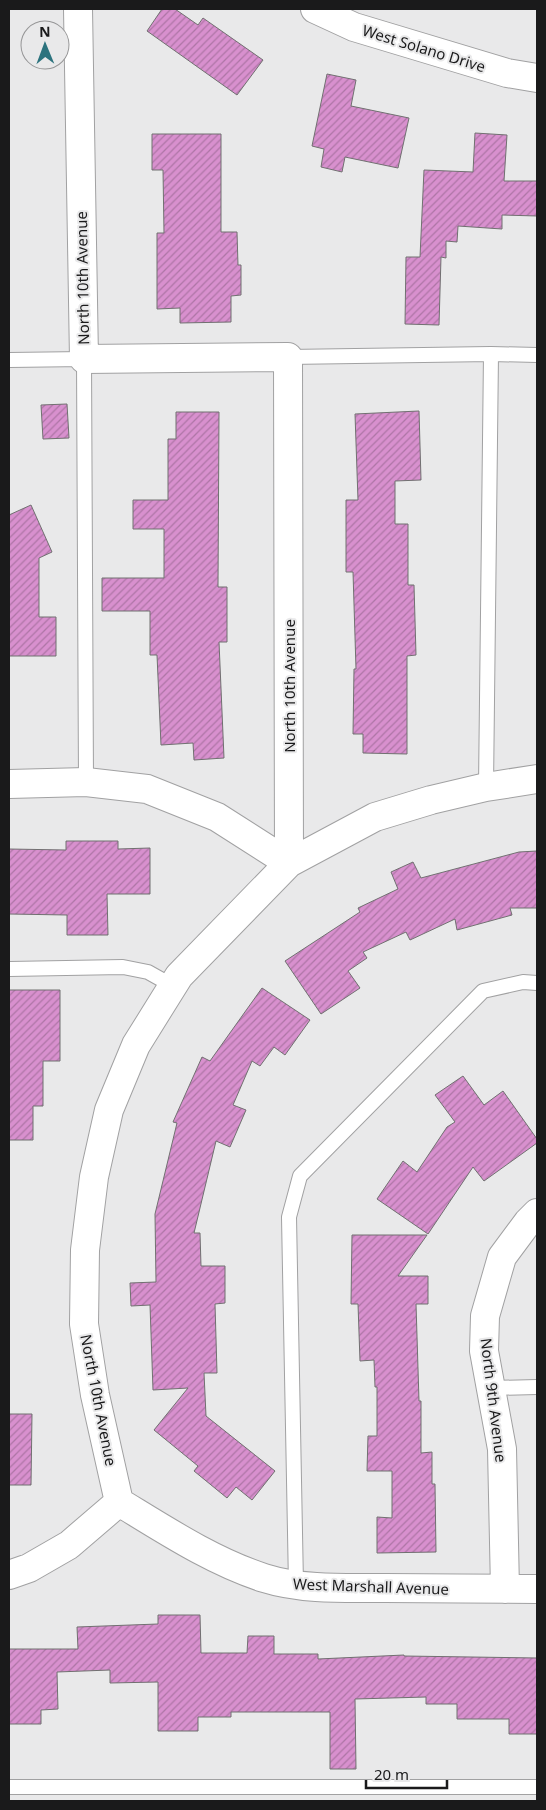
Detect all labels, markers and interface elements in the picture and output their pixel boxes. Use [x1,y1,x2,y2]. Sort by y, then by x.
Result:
north arrow [20,20,70,70]
street label: West Solano Drive [360,20,488,76]
text: N [39,22,51,41]
street label: North 10th Avenue [71,211,93,345]
street label: North 10th Avenue [279,619,299,753]
street label: North 10th Avenue [76,1332,122,1468]
street label: North 9th Avenue [476,1337,512,1463]
street label: West Marshall Avenue [293,1573,449,1599]
scale bar [366,1758,447,1790]
text: 20 m [374,1764,409,1784]

